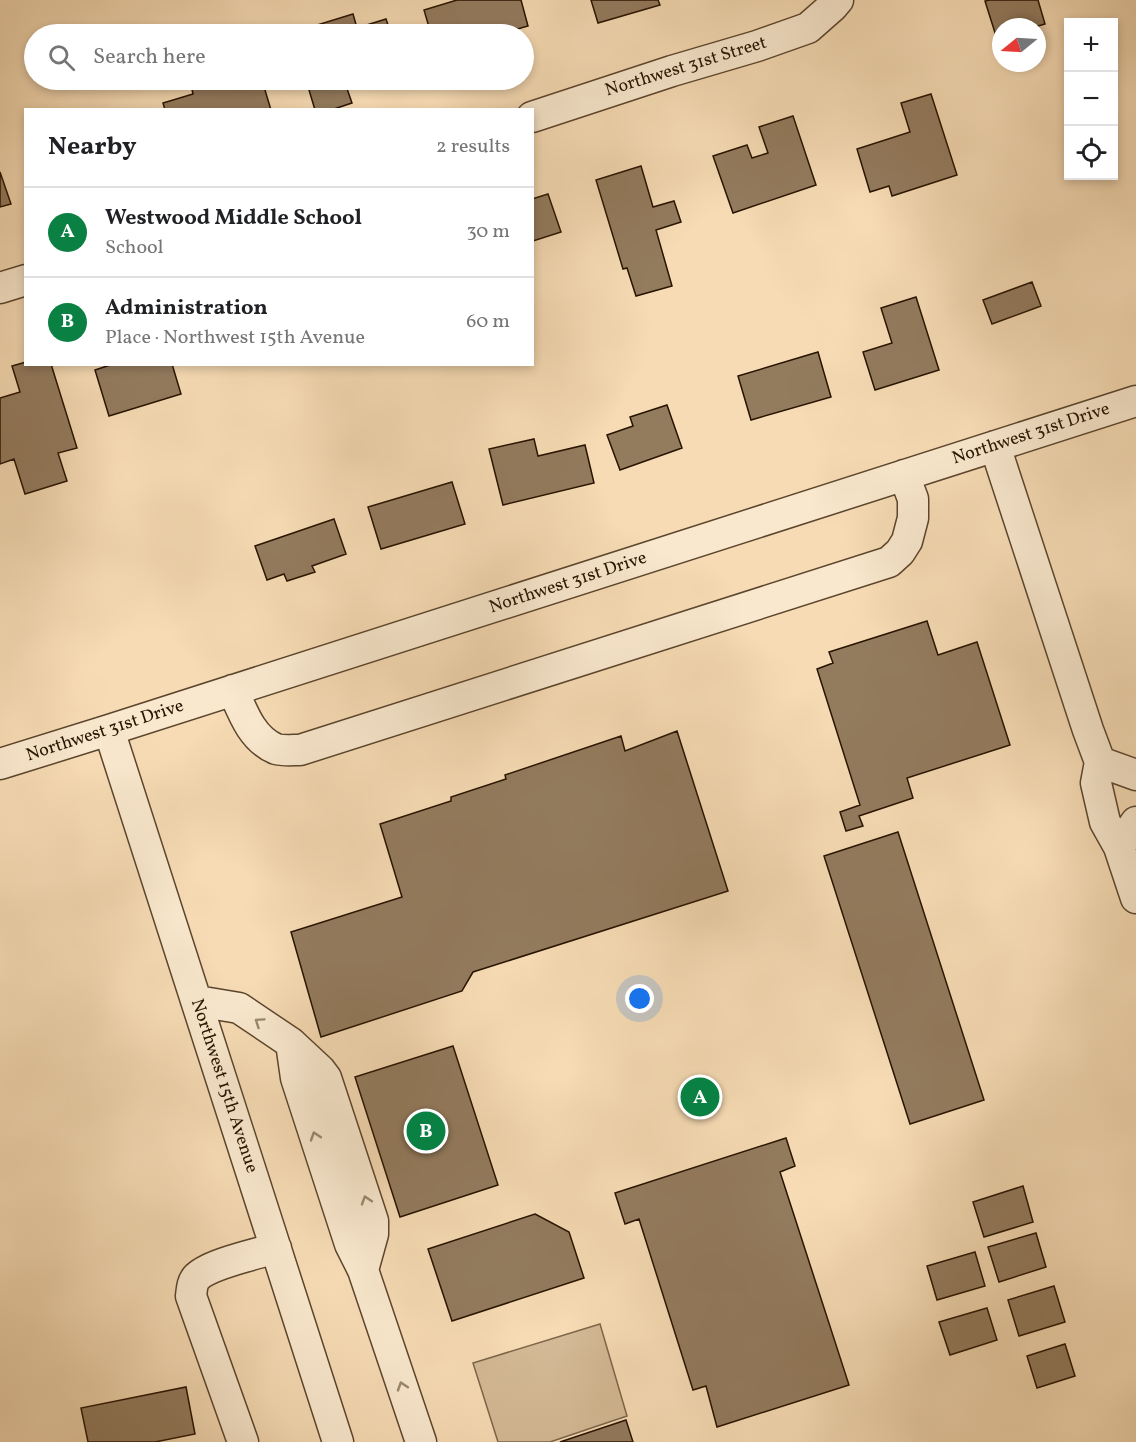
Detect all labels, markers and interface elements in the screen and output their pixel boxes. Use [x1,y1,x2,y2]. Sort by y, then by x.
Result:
north arrow [992,18,1046,72]
map controls [1064,18,1118,180]
button: + [1064,18,1118,72]
search box [24,24,534,90]
street label: Northwest 31st Street [602,31,770,103]
icon: search [45,41,78,74]
text: Search here [93,42,206,73]
button: − [1064,72,1118,126]
button: locate [1064,126,1118,180]
text: Nearby [48,129,137,165]
text: 2 results [436,133,510,161]
text: Westwood Middle School [105,203,362,234]
text: A [60,218,75,246]
text: 30 m [466,218,510,246]
text: School [105,234,163,262]
text: Administration [105,293,268,324]
text: B [61,308,74,336]
text: 60 m [466,308,510,336]
text: Place · Northwest 15th Avenue [105,324,365,352]
street label: Northwest 31st Drive [949,397,1113,471]
street label: Northwest 31st Drive [486,546,650,620]
street label: Northwest 31st Drive [23,694,187,768]
your location [625,984,654,1013]
street label: Northwest 15th Avenue [184,996,264,1176]
one-way arrow [255,1018,266,1029]
pin: A [680,1074,720,1120]
pin: B [406,1108,446,1154]
one-way arrow [310,1131,322,1142]
one-way arrow [361,1195,373,1206]
one-way arrow [397,1382,409,1392]

